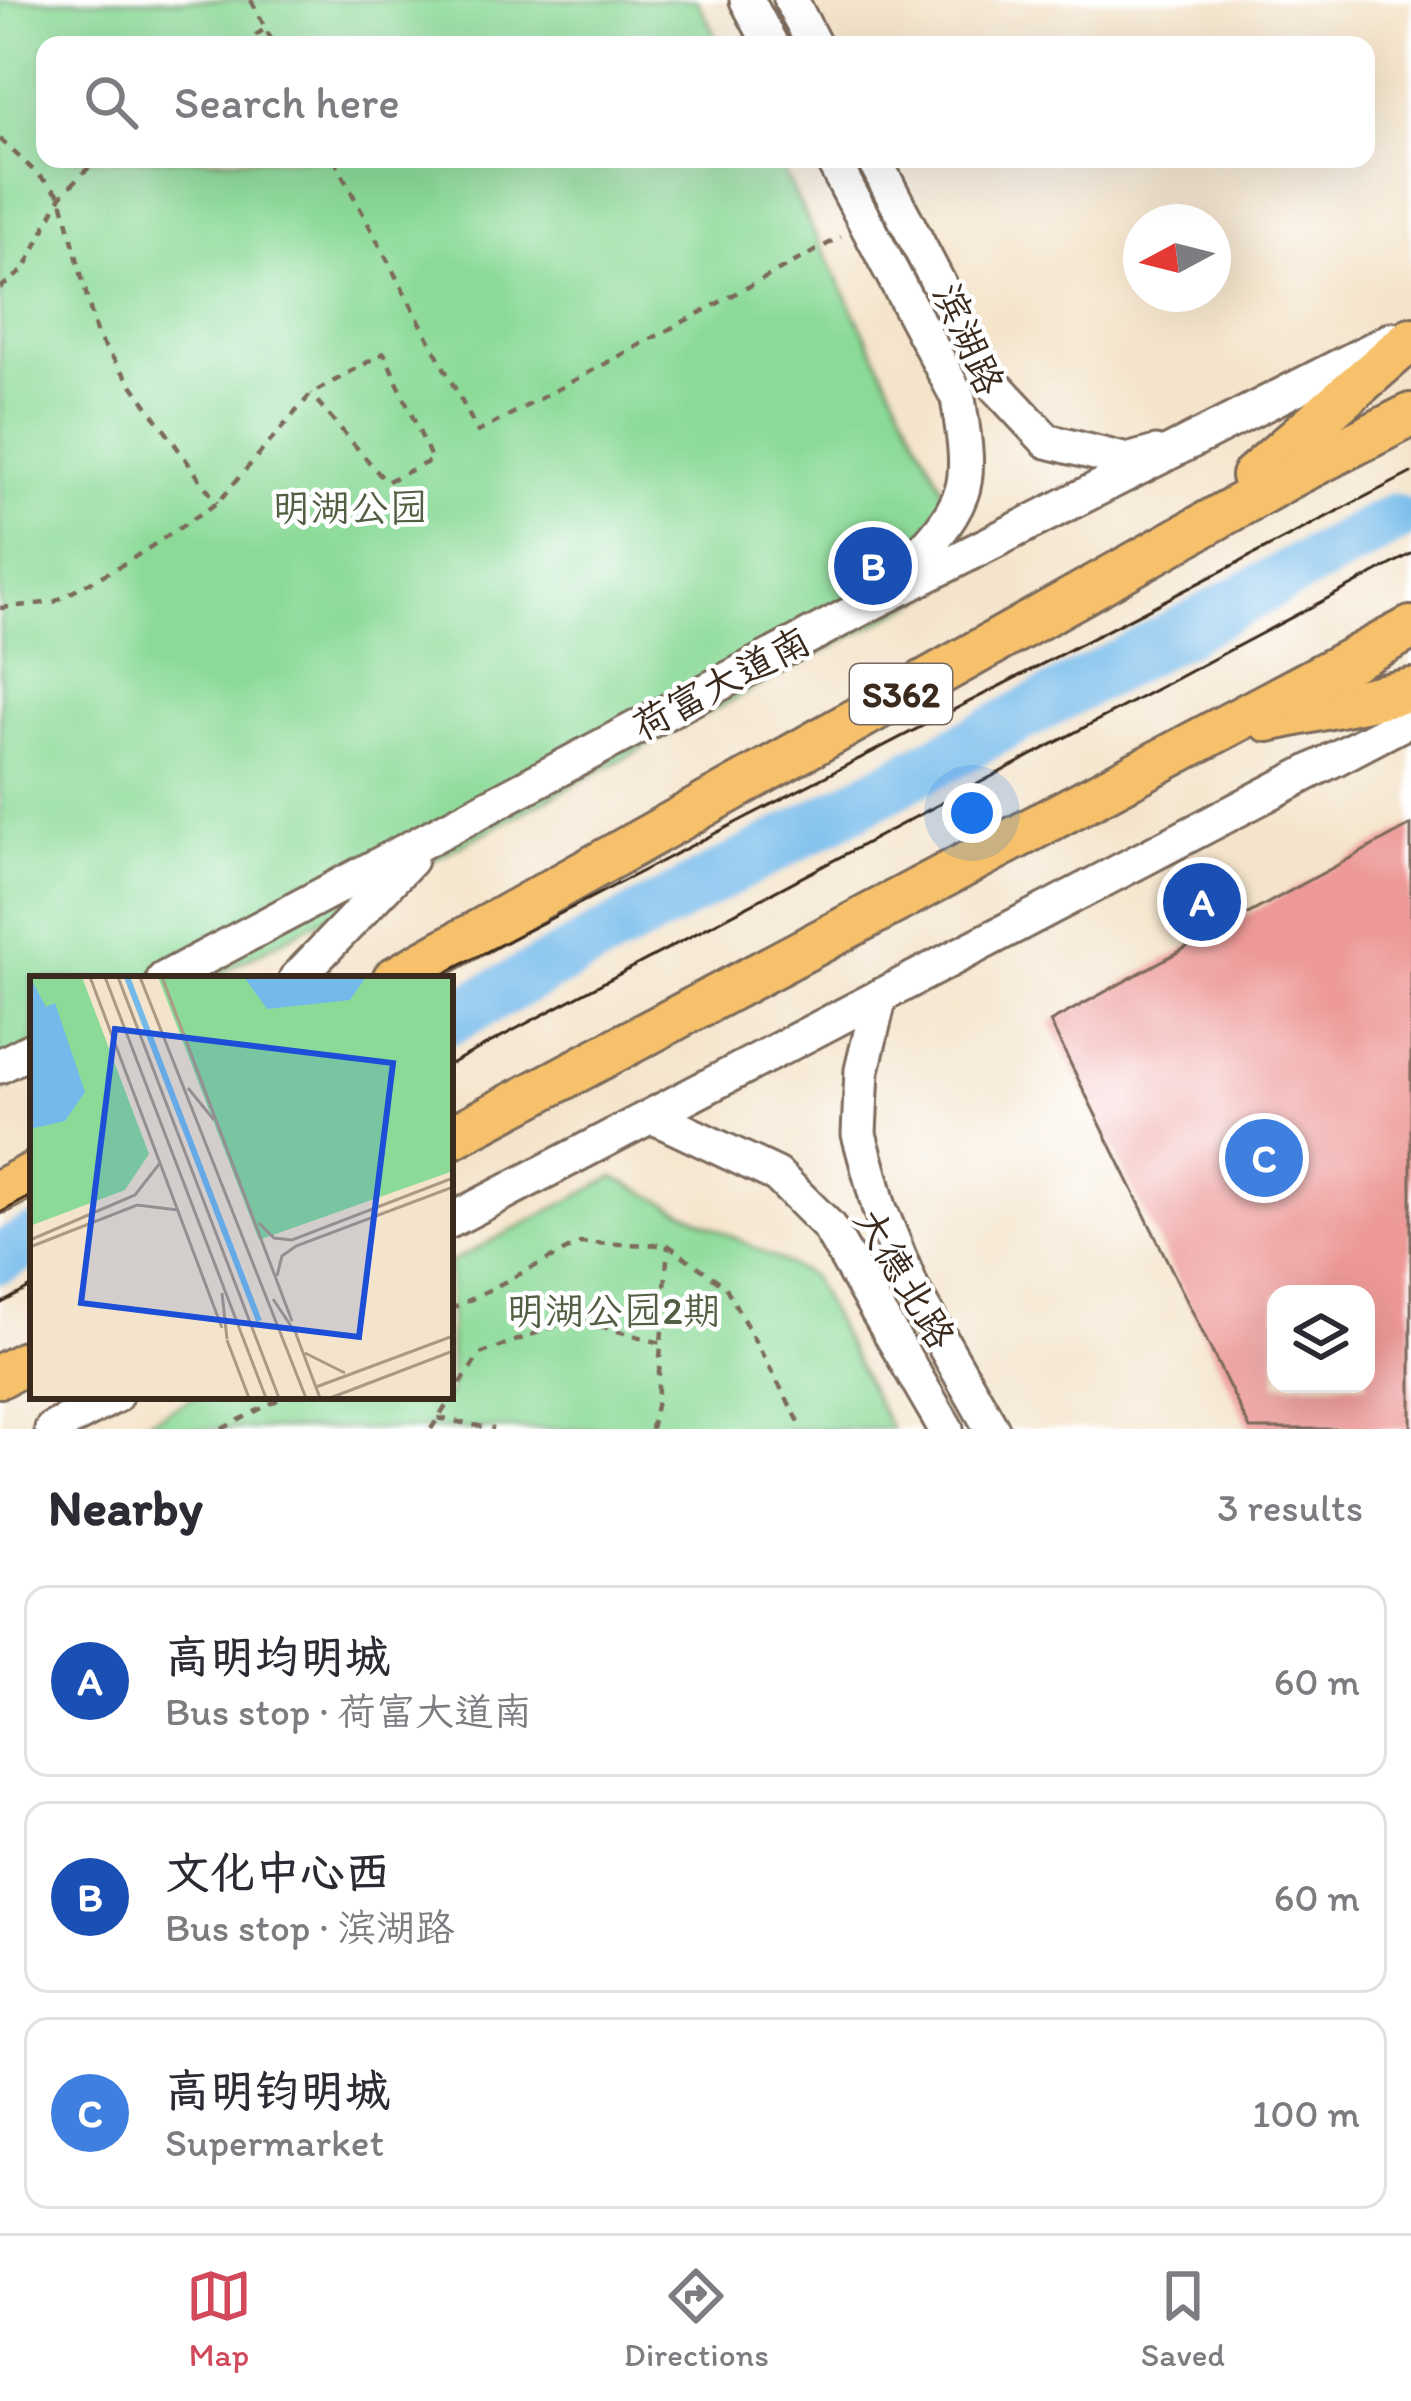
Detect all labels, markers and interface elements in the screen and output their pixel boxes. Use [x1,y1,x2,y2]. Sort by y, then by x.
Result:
search box [36,36,1375,168]
icon: search [78,69,144,135]
text: Search here [174,75,400,129]
north arrow [1123,204,1231,312]
street label: 滨湖路 [924,276,1014,402]
park label: 明湖公园 [272,484,428,531]
pin: B [834,521,912,611]
street label: 荷富大道南 [624,616,818,750]
road number: S362 [850,664,952,724]
your location [942,783,1002,843]
pin: A [1163,857,1241,947]
inset map [30,976,453,1399]
pin: C [1225,1113,1303,1203]
street label: 大德北路 [845,1199,965,1357]
map controls [1267,1285,1375,1393]
button: layers [1267,1285,1375,1393]
park label: 明湖公园2期 [506,1287,722,1334]
text: Nearby [48,1477,203,1538]
text: 3 results [1217,1484,1363,1531]
text: 高明均明城 [165,1629,390,1683]
text: A [78,1658,102,1705]
text: 60 m [1274,1658,1360,1705]
text: Bus stop · 荷富大道南 [165,1688,532,1735]
text: 文化中心西 [165,1845,390,1899]
text: B [77,1874,103,1921]
text: 60 m [1274,1874,1360,1921]
text: Bus stop · 滨湖路 [165,1904,454,1951]
text: 高明钧明城 [165,2063,390,2117]
text: C [77,2090,103,2137]
text: 100 m [1252,2090,1360,2137]
text: Supermarket [165,2119,384,2166]
tab: Map [186,2263,252,2374]
tab: Directions [624,2263,769,2374]
tab: Saved [1141,2263,1225,2374]

